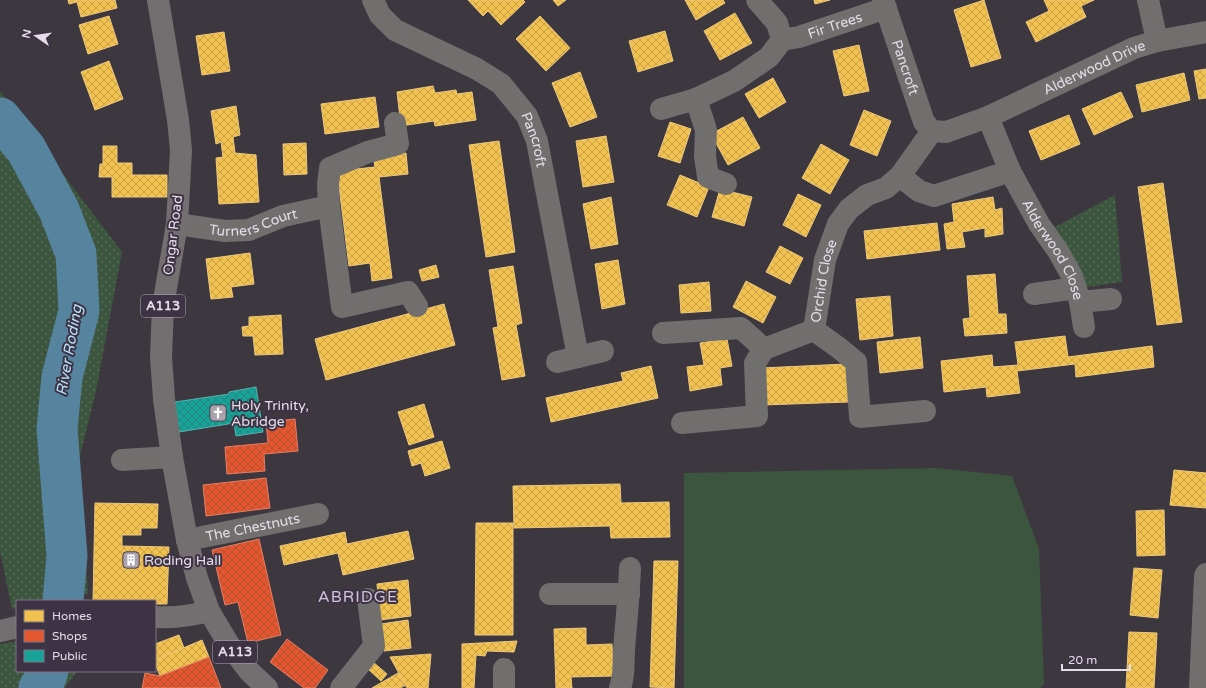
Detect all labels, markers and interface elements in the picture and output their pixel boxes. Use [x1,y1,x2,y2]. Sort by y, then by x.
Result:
street label: Fir Trees [805,8,864,42]
north arrow [16,16,56,56]
text: N [19,28,34,40]
street label: Alderwood Drive [1040,37,1147,98]
street label: Pancroft [888,38,923,98]
street label: Pancroft [518,109,550,169]
street label: Ongar Road [160,194,186,276]
street label: Alderwood Close [1019,196,1087,302]
street label: Turners Court [208,205,299,239]
street label: Orchid Close [807,237,840,324]
road number: A113 [141,295,185,317]
water label: River Roding [52,302,86,397]
place label: Holy Trinity, Abridge [231,397,309,430]
church icon: Holy Trinity, Abridge [208,403,228,423]
street label: The Chestnuts [204,509,302,545]
building icon: Roding Hall [121,550,141,570]
place label: Roding Hall [144,552,221,569]
district label: ABRIDGE [318,587,398,607]
legend [16,600,156,672]
text: Homes [52,609,92,623]
text: Shops [52,629,87,643]
road number: A113 [213,641,257,663]
scale bar [1062,646,1130,672]
text: Public [52,649,87,663]
text: 20 m [1068,653,1097,667]

